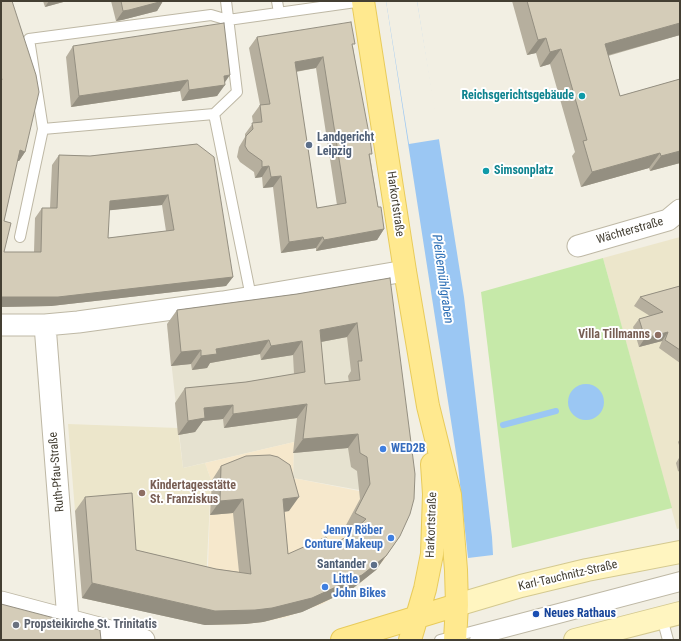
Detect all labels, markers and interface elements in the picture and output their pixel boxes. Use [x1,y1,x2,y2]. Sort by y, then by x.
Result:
place label: Reichsgerichtsgebäude [461,89,574,103]
marker: Reichsgerichtsgebäude [577,91,587,101]
place label: Landgericht Leipzig [317,131,374,159]
marker: Landgericht Leipzig [304,140,314,150]
place label: Simsonplatz [494,164,553,178]
marker: Simsonplatz [481,166,491,176]
street label: Harkortstraße [383,170,407,238]
street label: Wächterstraße [595,215,665,247]
water label: Pleißemühlgraben [428,233,456,325]
place label: Villa Tillmanns [578,328,650,342]
marker: Villa Tillmanns [653,330,663,340]
street label: Ruth-Pfau-Straße [46,431,68,513]
place label: WED2B [391,442,425,456]
marker: WED2B [378,444,388,454]
place label: Kindertagesstätte St. Franziskus [150,479,236,507]
marker: Kindertagesstätte St. Franziskus [137,488,147,498]
street label: Harkortstraße [424,492,440,558]
place label: Jenny Röber Conture Makeup [304,524,383,552]
marker: Jenny Röber Conture Makeup [386,533,396,543]
place label: Santander [317,558,366,572]
street label: Karl-Tauchnitz-Straße [517,558,619,594]
marker: Santander [369,560,379,570]
place label: Little John Bikes [333,573,386,601]
marker: Little John Bikes [320,582,330,592]
place label: Neues Rathaus [544,607,616,621]
marker: Neues Rathaus [531,609,541,619]
place label: Propsteikirche St. Trinitatis [24,618,157,632]
marker: Propsteikirche St. Trinitatis [11,620,21,630]

